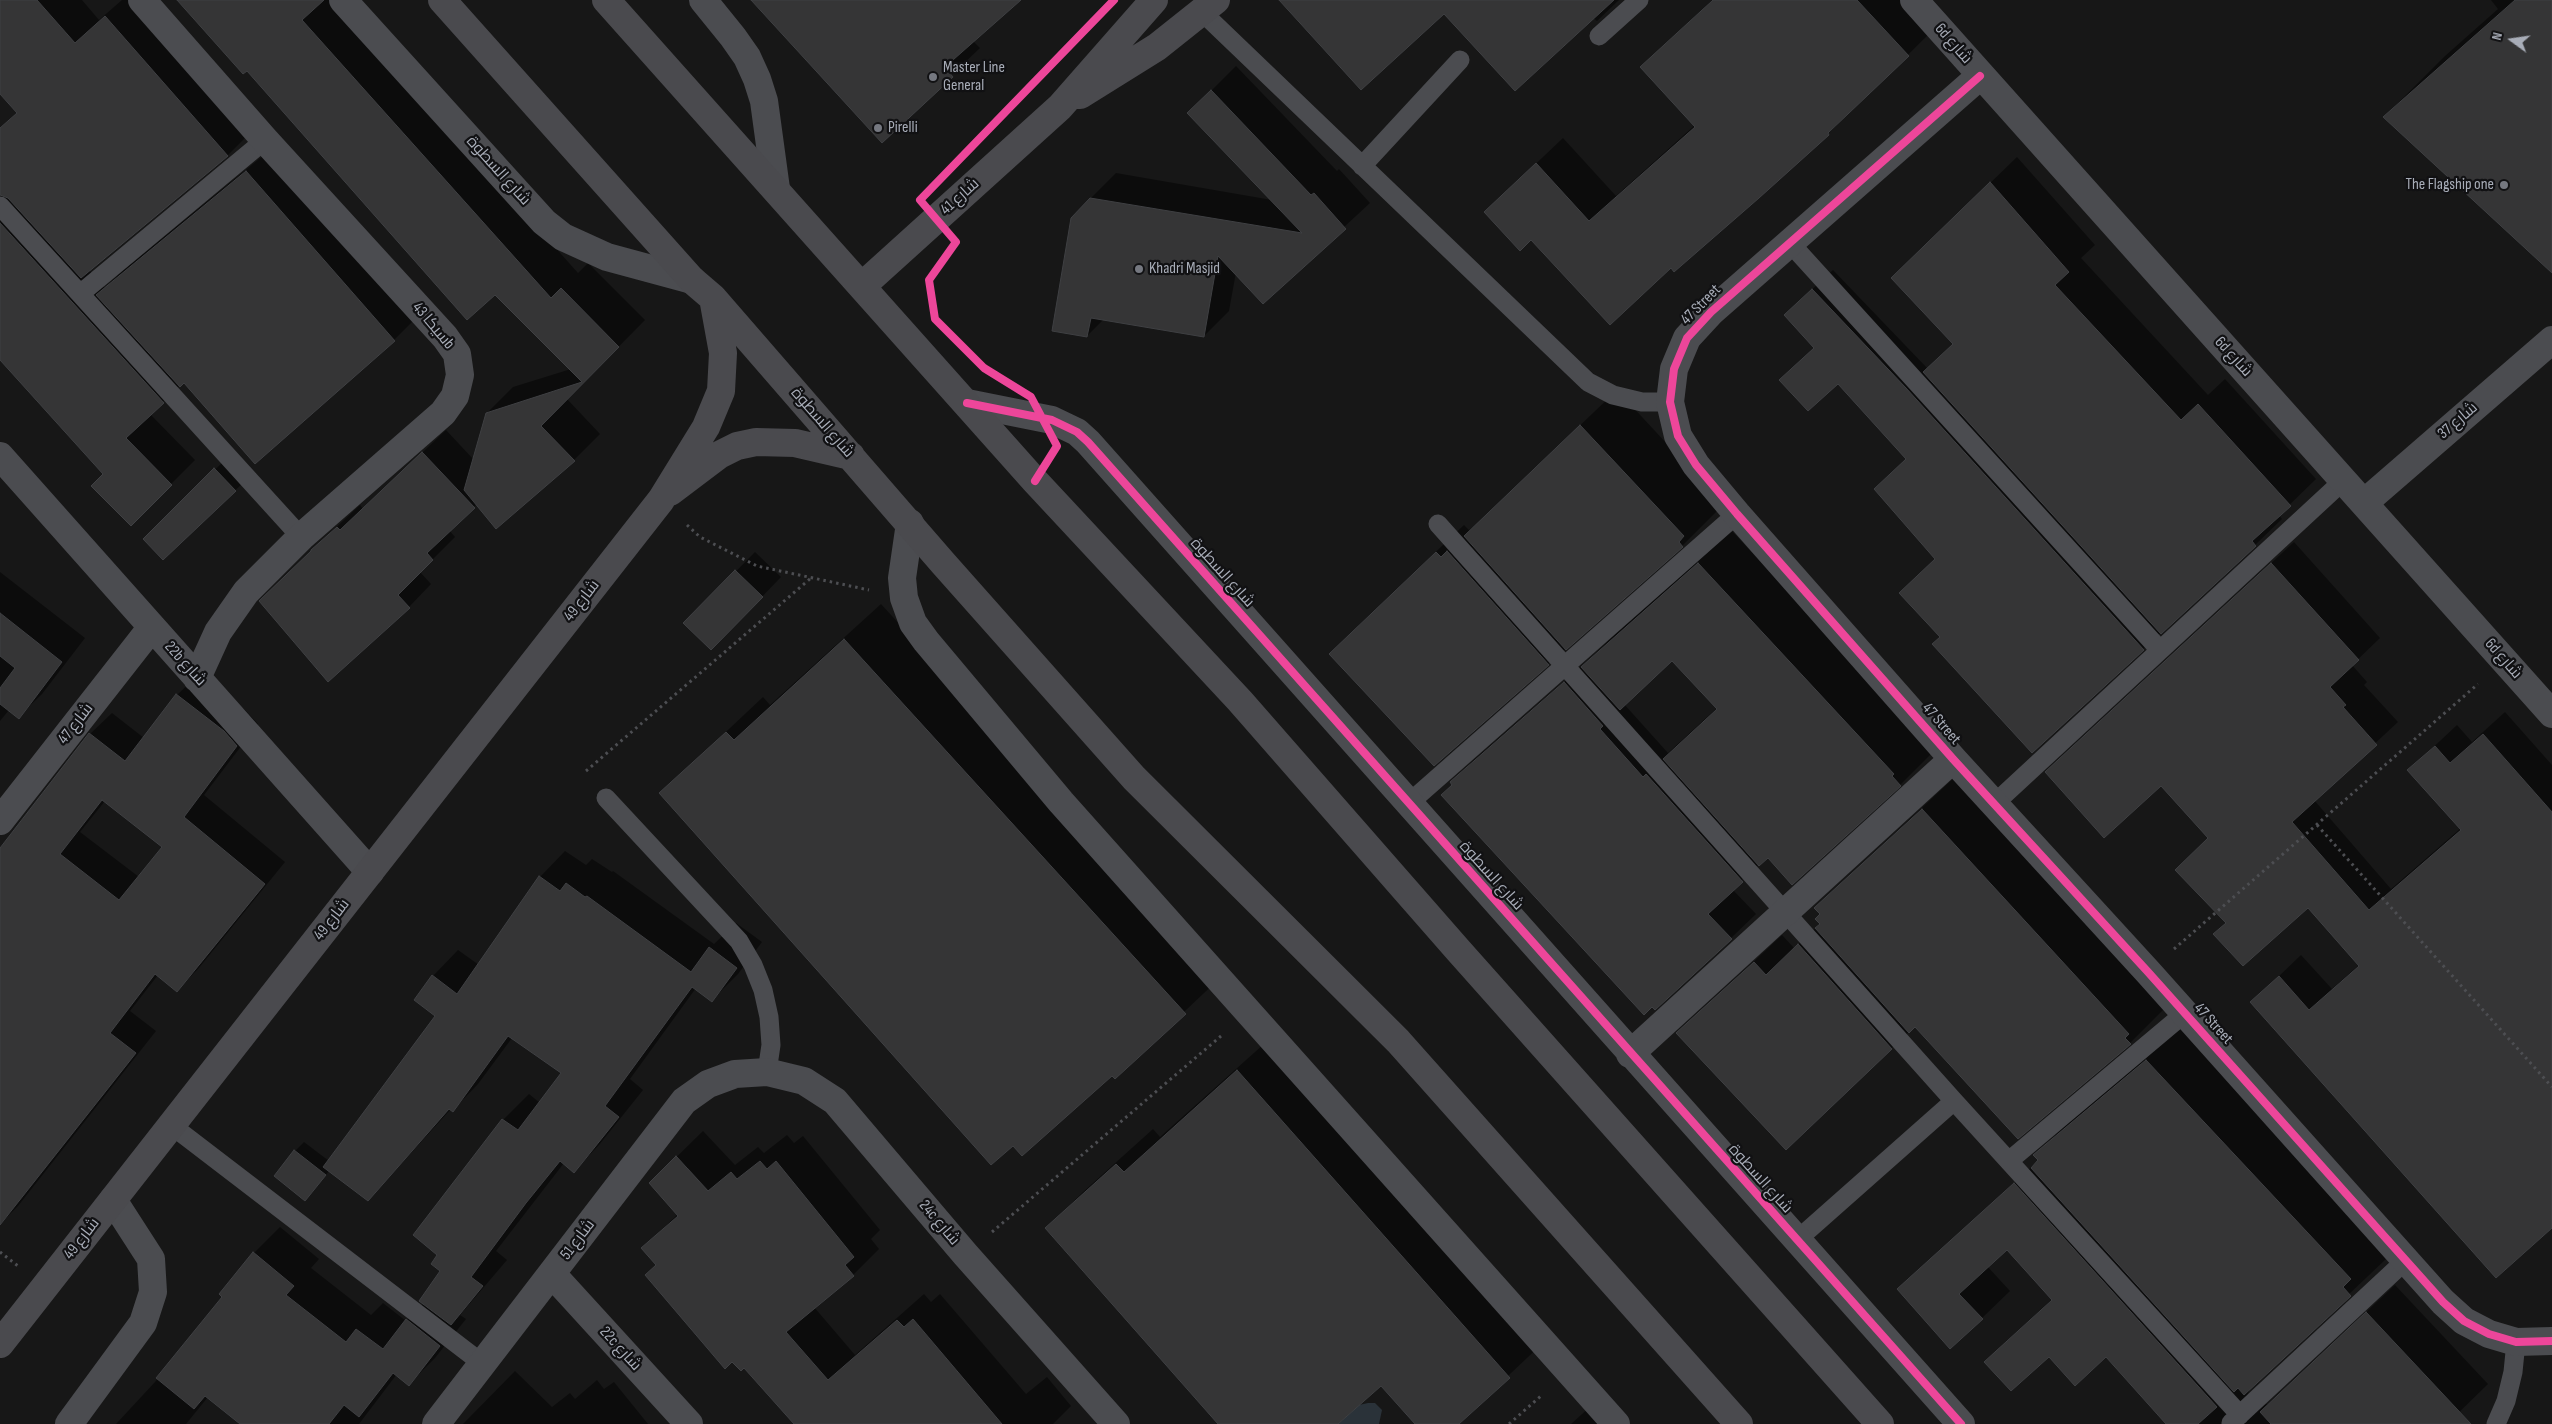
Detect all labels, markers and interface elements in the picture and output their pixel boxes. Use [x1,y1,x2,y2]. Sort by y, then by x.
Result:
north arrow [2487,15,2537,65]
street label: 6d شارع [1930,20,1976,68]
text: N [2488,31,2506,42]
place label: Master Line General [943,58,1005,96]
marker: Master Line General [927,71,939,83]
place label: Pirelli [888,118,918,138]
marker: Pirelli [872,122,884,134]
street label: شارع السطوة [462,132,534,210]
street label: شارع 41 [937,175,983,219]
place label: The Flagship one [2406,175,2494,195]
marker: The Flagship one [2498,179,2510,191]
place label: Khadri Masjid [1149,259,1220,279]
marker: Khadri Masjid [1133,263,1145,275]
street label: 47 Street [1677,281,1725,329]
street label: سيكا 43b [408,298,458,354]
street label: 6d شارع [2210,333,2256,381]
street label: شارع السطوة [786,384,858,462]
street label: شارع 37 [2434,398,2482,444]
street label: شارع السطوة [1186,534,1258,612]
street label: شارع 49 [560,576,604,626]
street label: 6d شارع [2480,635,2526,683]
street label: 22b شارع [160,638,210,690]
street label: 47 Street [1918,699,1964,749]
street label: شارع 47 [54,700,98,748]
street label: شارع السطوة [1455,837,1527,915]
street label: شارع 49 [310,895,354,945]
street label: 47 Street [2189,999,2237,1049]
street label: شارع السطوة [1724,1140,1796,1218]
street label: 24c شارع [915,1196,963,1250]
street label: شارع 49 [60,1214,104,1264]
street label: شارع 51 [557,1216,599,1264]
street label: 22c شارع [595,1323,645,1375]

